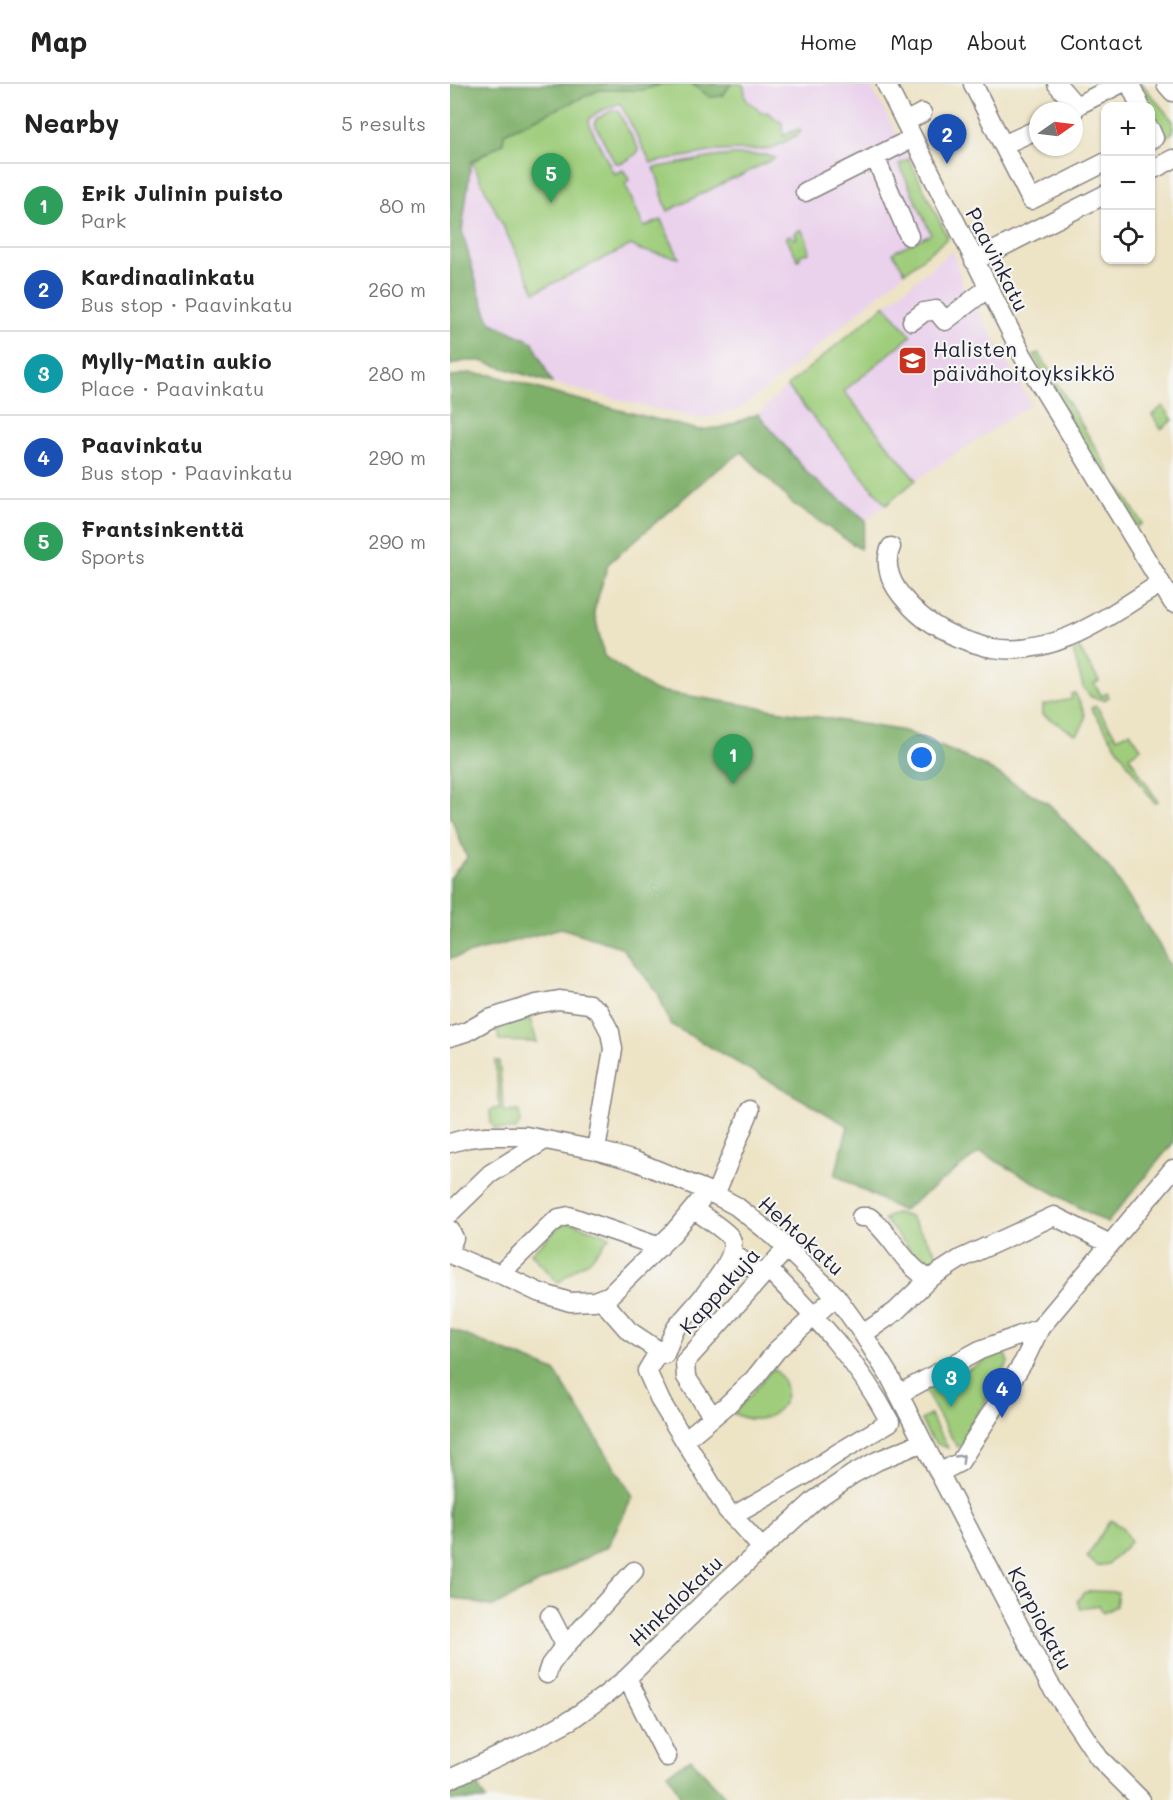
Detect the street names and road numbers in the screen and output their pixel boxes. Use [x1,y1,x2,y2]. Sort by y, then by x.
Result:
street label: Paavinkatu [960,202,1036,316]
street label: Hehtokatu [753,1189,851,1281]
street label: Kappakuja [673,1241,765,1339]
street label: Hinkalokatu [622,1549,728,1651]
street label: Karpiokatu [1003,1562,1079,1674]

